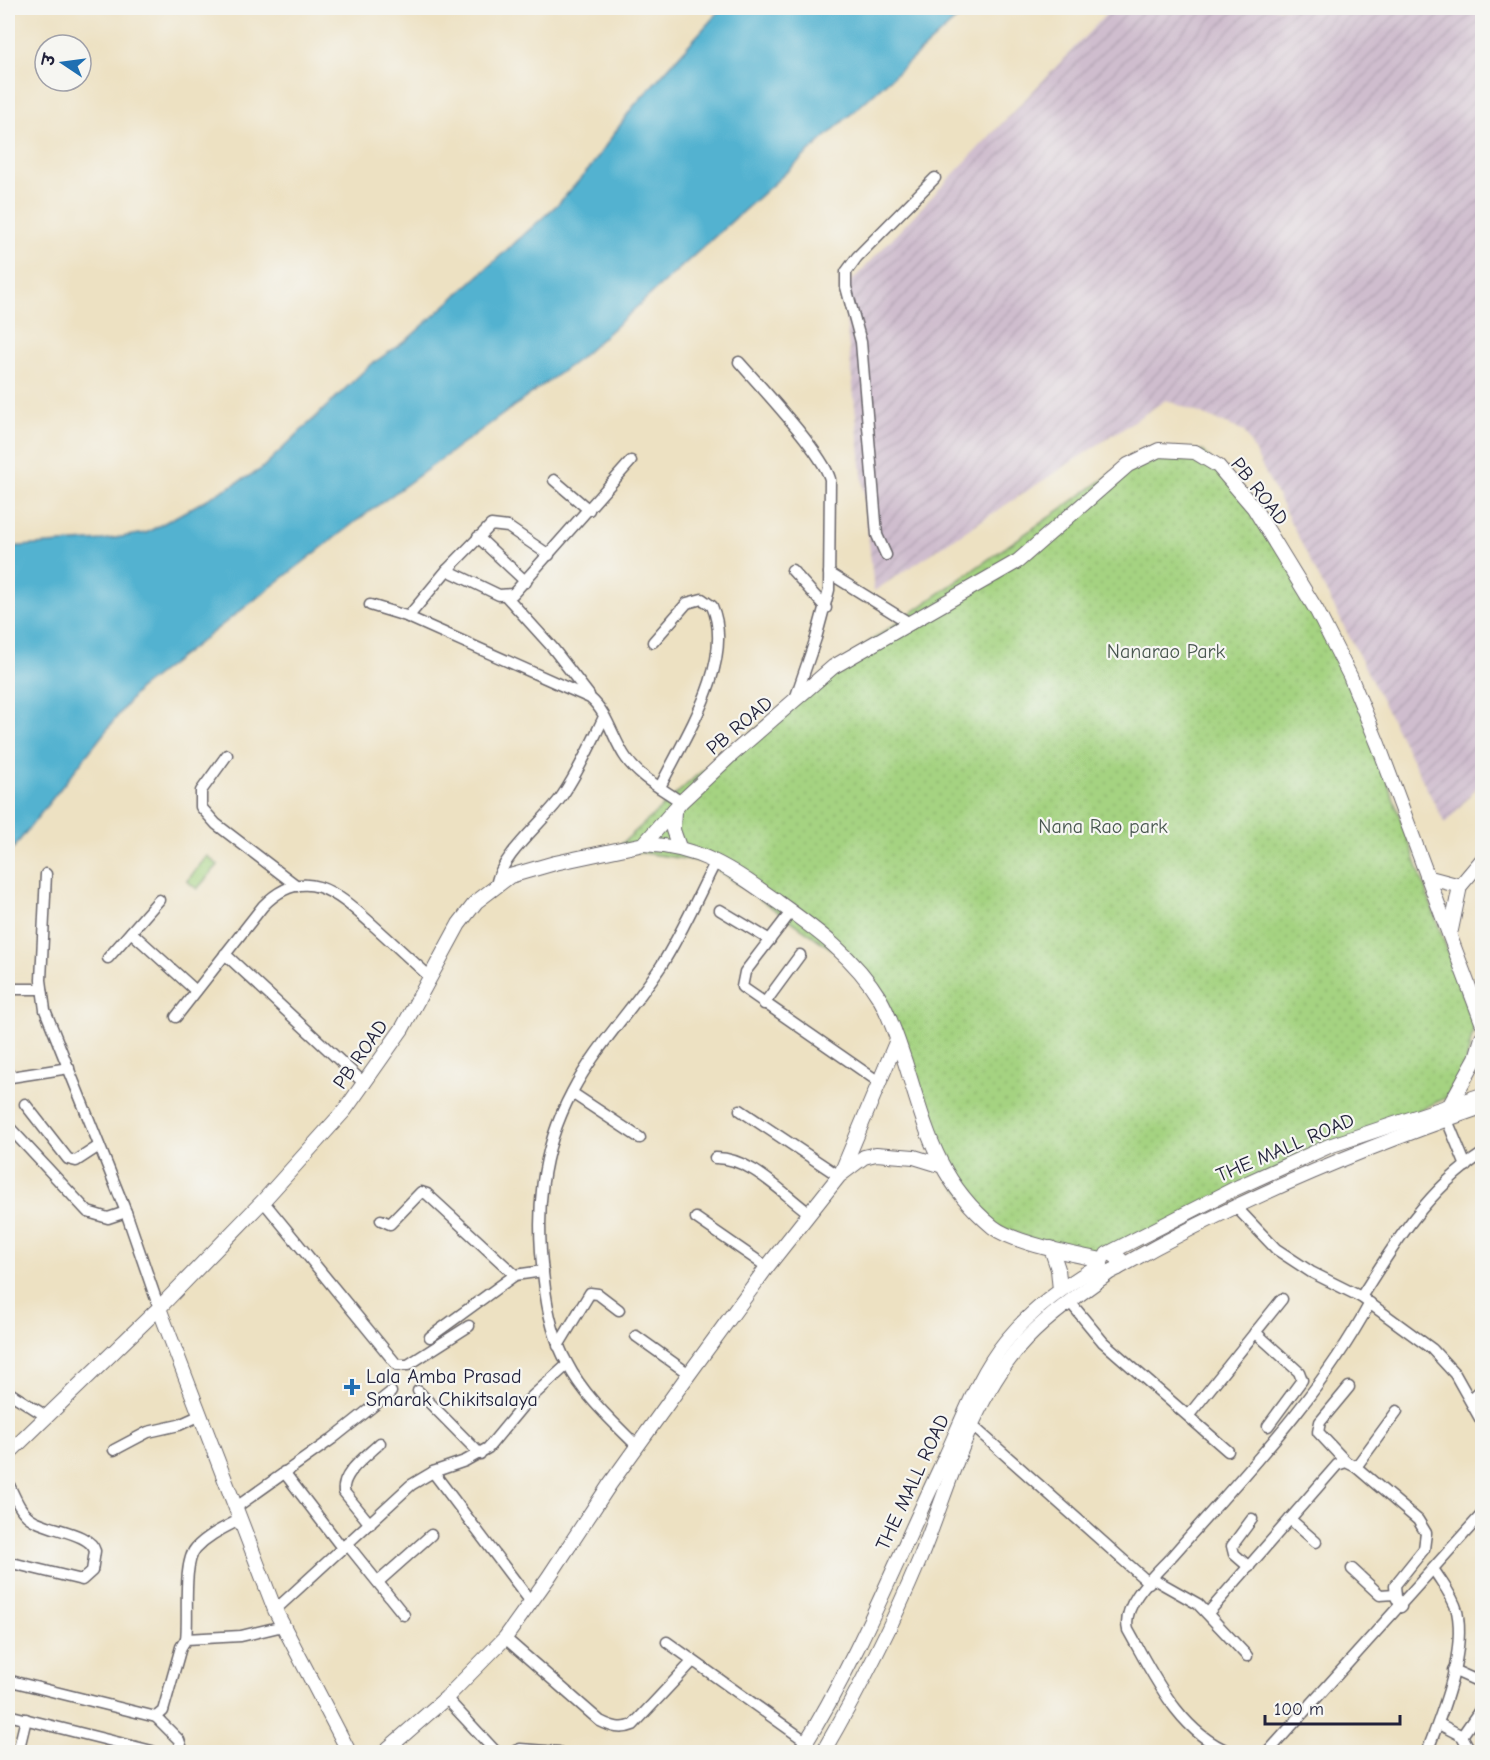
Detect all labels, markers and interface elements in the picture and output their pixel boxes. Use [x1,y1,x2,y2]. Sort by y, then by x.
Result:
north arrow [33,33,93,93]
text: उ [39,51,60,69]
street label: PB ROAD [1226,453,1293,530]
park label: Nanarao Park [1107,640,1225,663]
street label: PB ROAD [702,691,777,760]
park label: Nana Rao park [1038,815,1168,838]
street label: PB ROAD [328,1015,393,1093]
street label: THE MALL ROAD [1213,1108,1358,1187]
place label: Lala Amba Prasad Smarak Chikitsalaya [366,1365,538,1411]
marker: Lala Amba Prasad Smarak Chikitsalaya [343,1378,361,1396]
street label: THE MALL ROAD [871,1410,954,1554]
scale bar [1265,1688,1400,1726]
text: 100 m [1274,1699,1324,1720]

